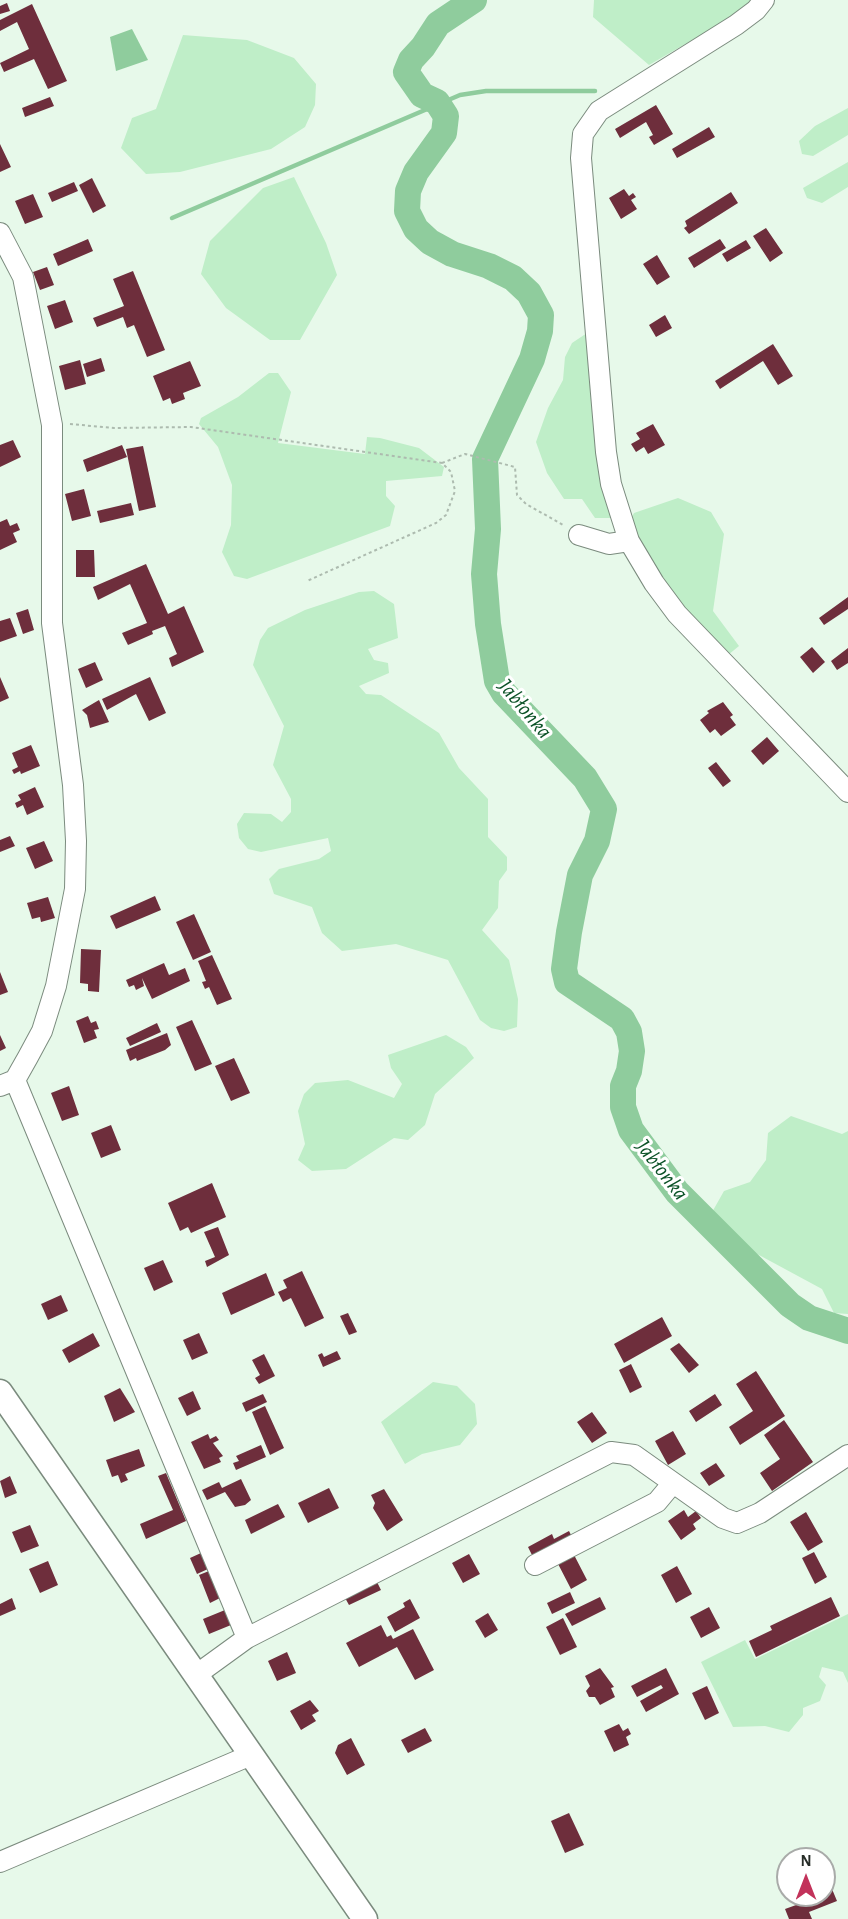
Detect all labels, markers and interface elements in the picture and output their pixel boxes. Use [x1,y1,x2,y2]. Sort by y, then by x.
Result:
water label: Jabłonka [492,674,558,744]
water label: Jabłonka [630,1134,694,1206]
north arrow [776,1847,836,1907]
text: N [800,1853,812,1869]

